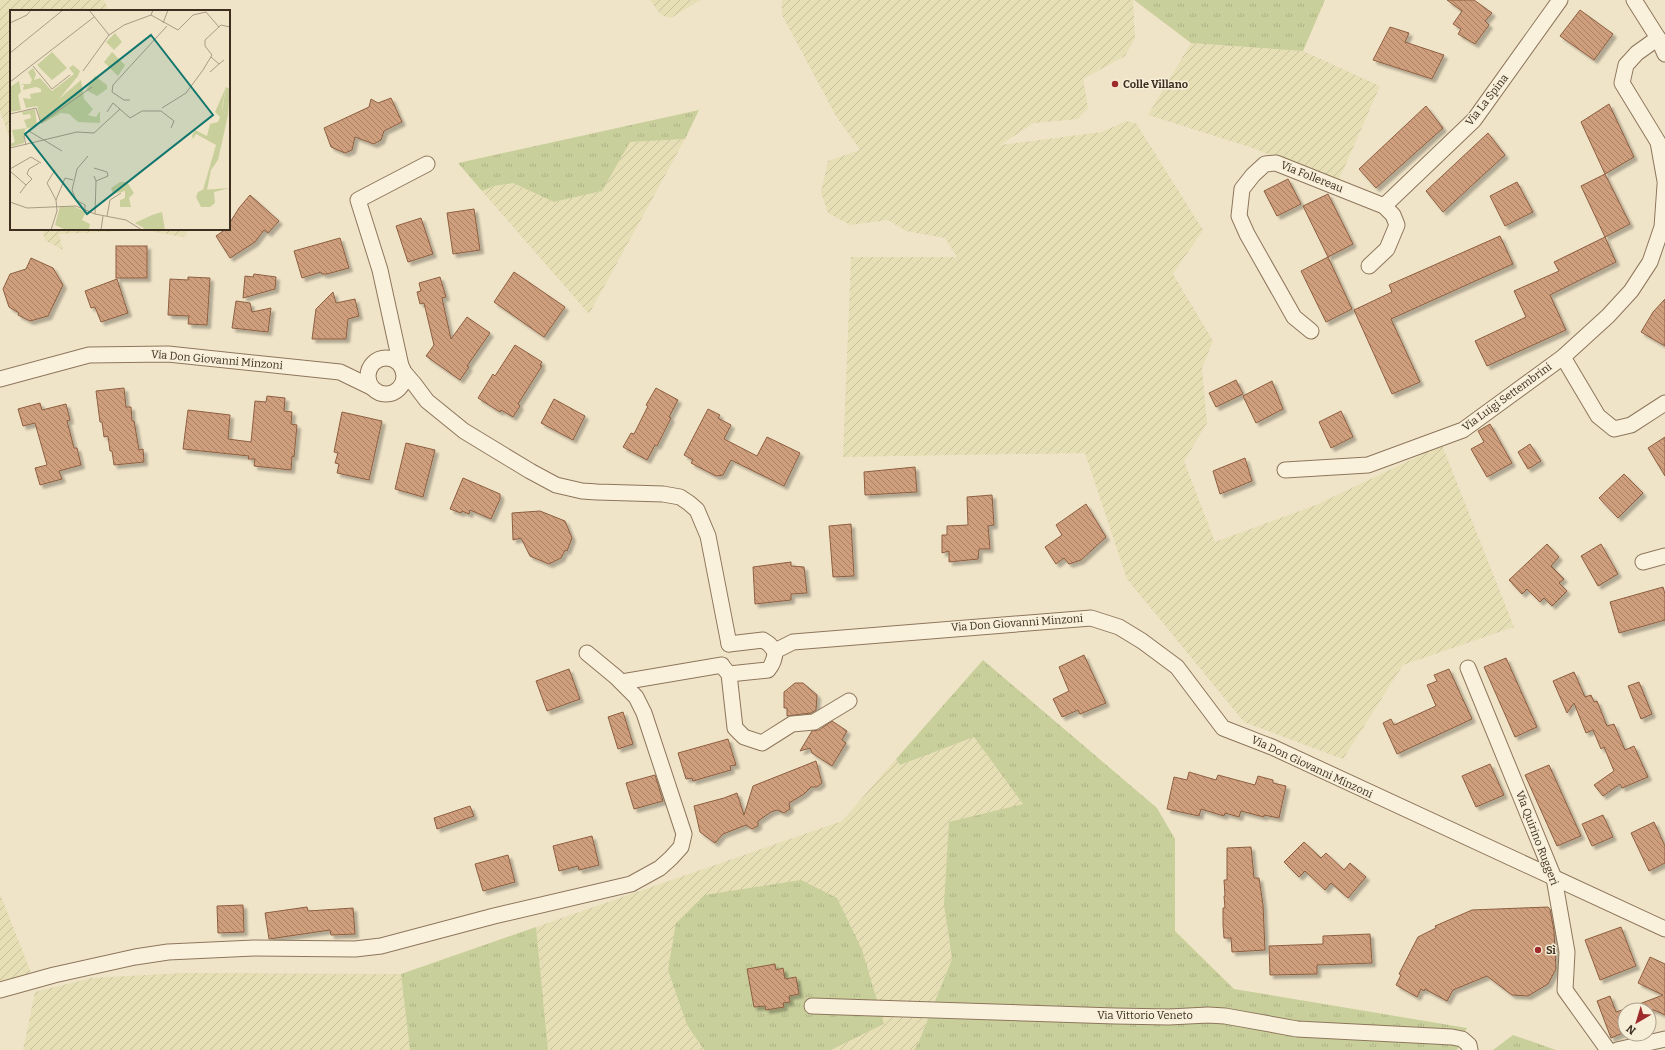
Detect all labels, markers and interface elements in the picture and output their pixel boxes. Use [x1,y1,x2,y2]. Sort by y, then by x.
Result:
inset map [10,10,230,230]
street label: Via La Spina [1463,72,1511,128]
place label: Colle Villano [1123,78,1188,91]
marker: Colle Villano [1110,79,1120,89]
street label: Via Follereau [1279,159,1345,196]
street label: Via Don Giovanni Minzoni [151,348,284,372]
street label: Via Luigi Settembrini [1460,360,1555,434]
street label: Via Don Giovanni Minzoni [951,612,1084,634]
street label: Via Don Giovanni Minzoni [1249,733,1375,801]
street label: Via Quirino Ruggeri [1513,789,1561,888]
place label: Sì [1546,944,1556,957]
marker: Sì [1533,945,1543,955]
north arrow [1617,1002,1657,1042]
street label: Via Vittorio Veneto [1097,1009,1193,1022]
text: N [1623,1021,1639,1037]

